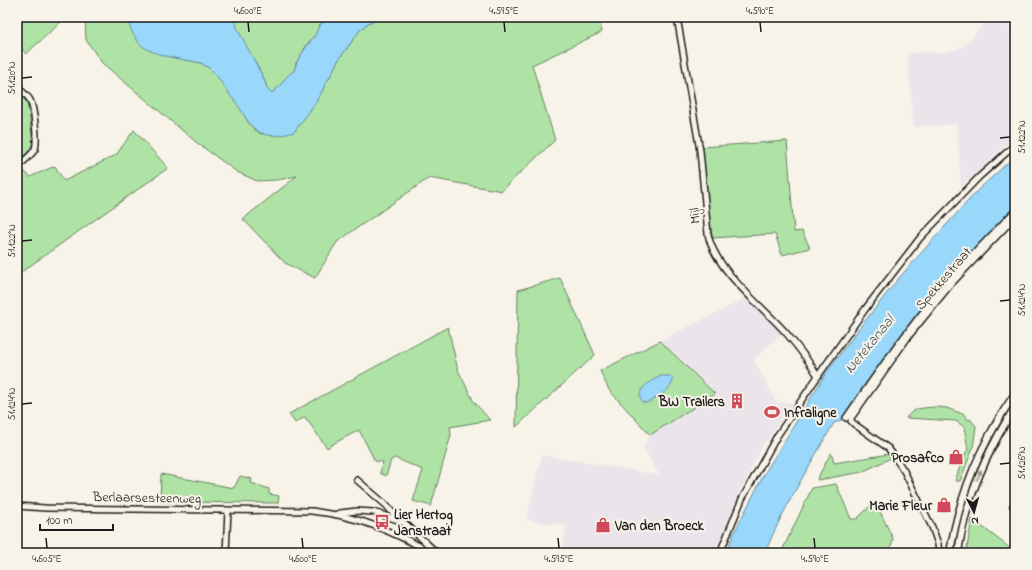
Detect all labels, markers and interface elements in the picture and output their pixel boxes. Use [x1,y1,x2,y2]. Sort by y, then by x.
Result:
text: 4.600°E [234,4,262,19]
text: 4.595°E [489,4,519,19]
text: 4.590°E [746,4,774,19]
text: 51.120°N [5,61,20,94]
text: 51.122°N [1015,120,1030,154]
street label: Mijl [684,207,707,225]
text: 51.122°N [5,224,20,258]
street label: Spekkestraat [911,243,978,315]
text: 51.124°N [1015,283,1030,316]
water label: Netekanaal [839,309,902,379]
text: 51.124°N [5,387,20,420]
place label: BW Trailers [658,392,725,413]
building icon: BW Trailers [728,392,746,410]
sports icon: Infraligne [763,403,781,421]
place label: Infraligne [784,403,837,426]
text: 51.126°N [1015,446,1030,479]
place label: Prosafco [891,448,944,469]
shop icon: Prosafco [947,448,965,466]
one-way arrow [977,469,983,481]
street label: Berlaarsesteenweg [92,487,201,511]
north arrow [954,492,994,532]
place label: Marie Fleur [869,496,933,517]
shop icon: Marie Fleur [935,496,953,514]
place label: Lier Hertog Janstraat [394,505,454,542]
scale bar [40,506,113,532]
text: 100 m [46,512,73,530]
bus stop icon: Lier Hertog Janstraat [373,513,391,531]
text: N [970,513,979,529]
shop icon: Van den Broeck [594,516,612,534]
place label: Van den Broeck [614,516,705,537]
text: 4.605°E [32,552,62,567]
text: 4.600°E [289,552,317,567]
text: 4.595°E [544,552,574,567]
text: 4.590°E [801,552,829,567]

